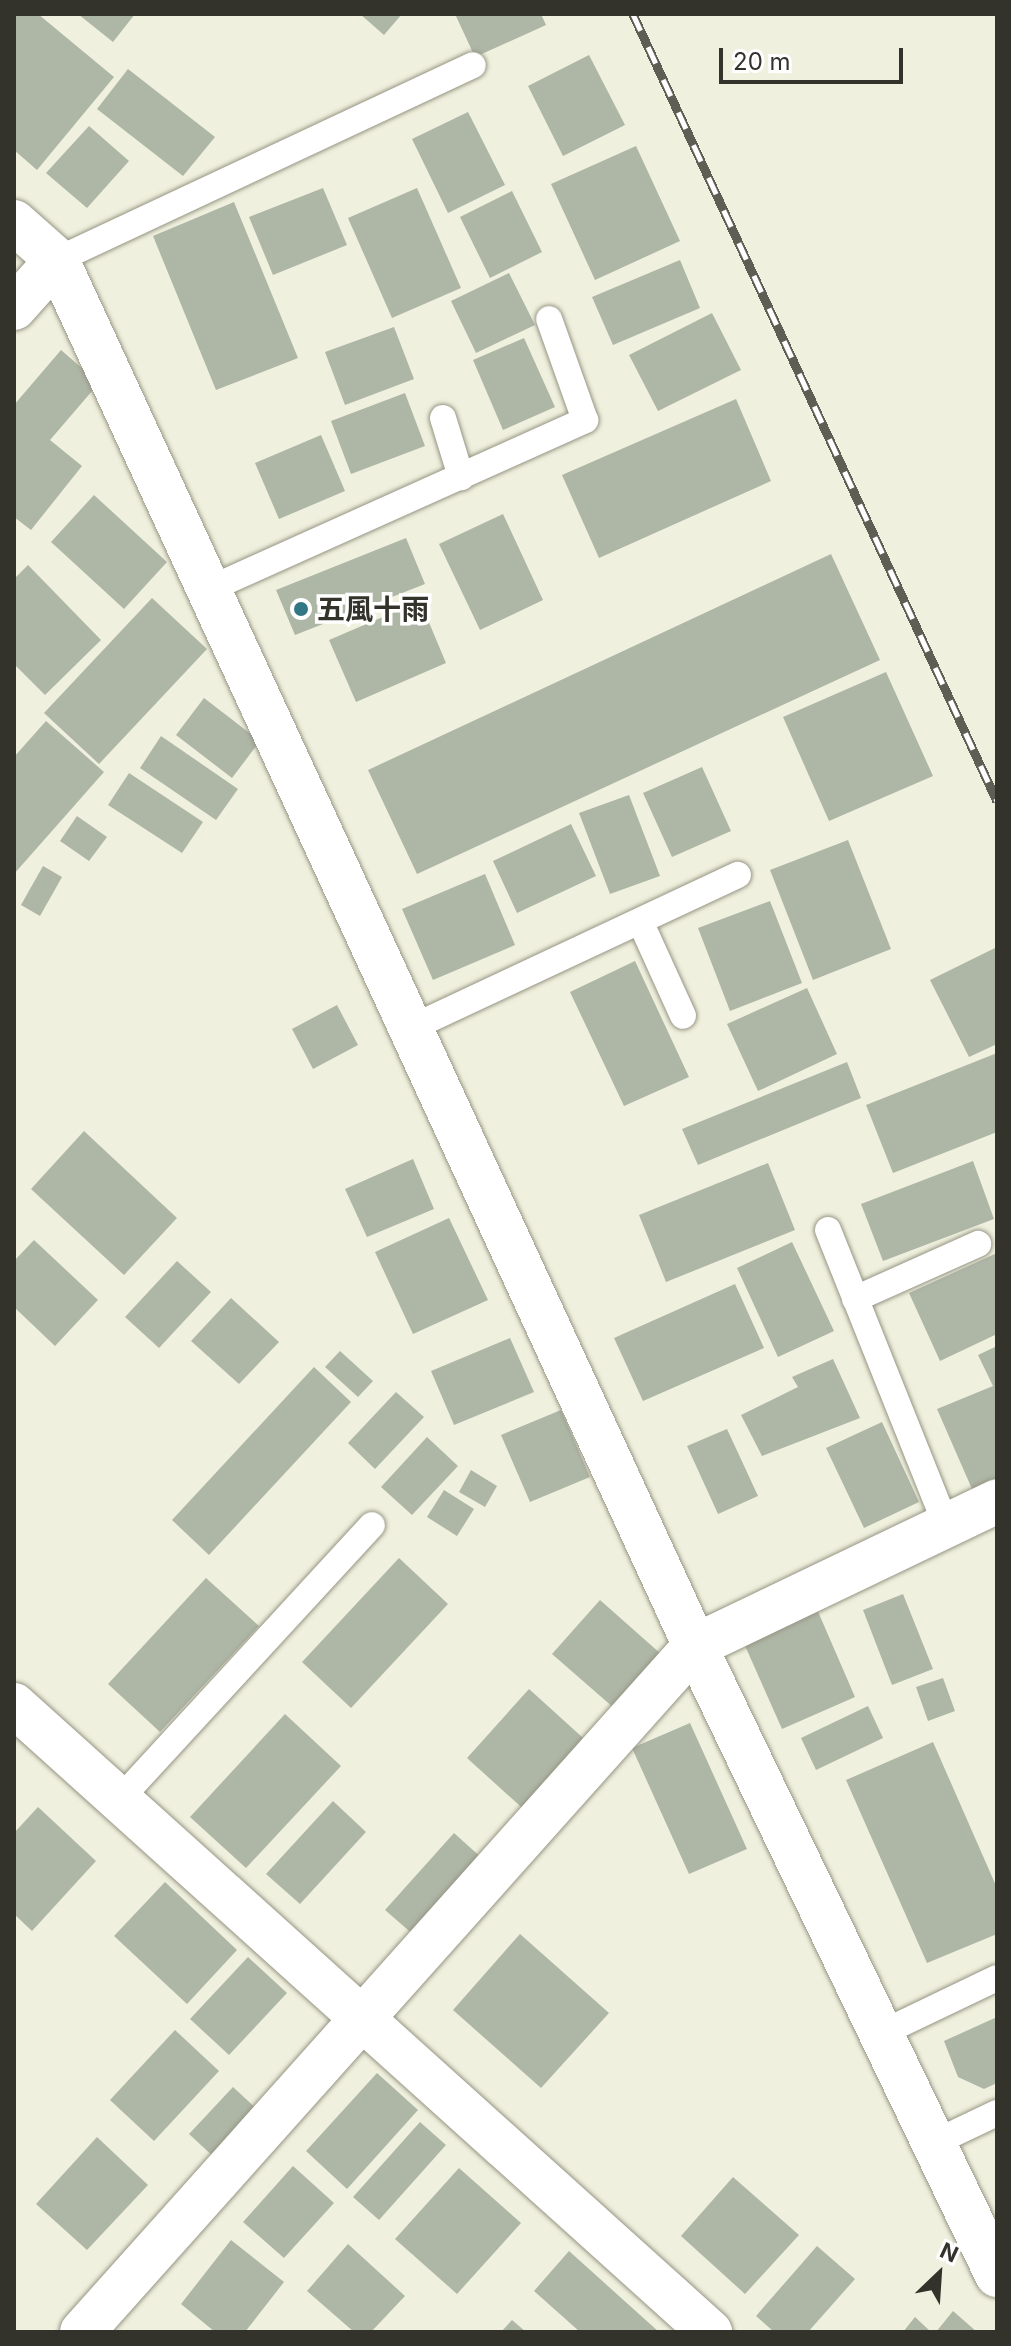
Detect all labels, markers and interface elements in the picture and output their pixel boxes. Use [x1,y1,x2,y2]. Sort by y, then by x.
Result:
scale bar [723,32,907,82]
text: 20 m [733,47,791,76]
place label: 五風十雨 [317,592,429,626]
marker: 五風十雨 [292,600,310,618]
north arrow [899,2234,979,2314]
text: N [936,2237,962,2268]

